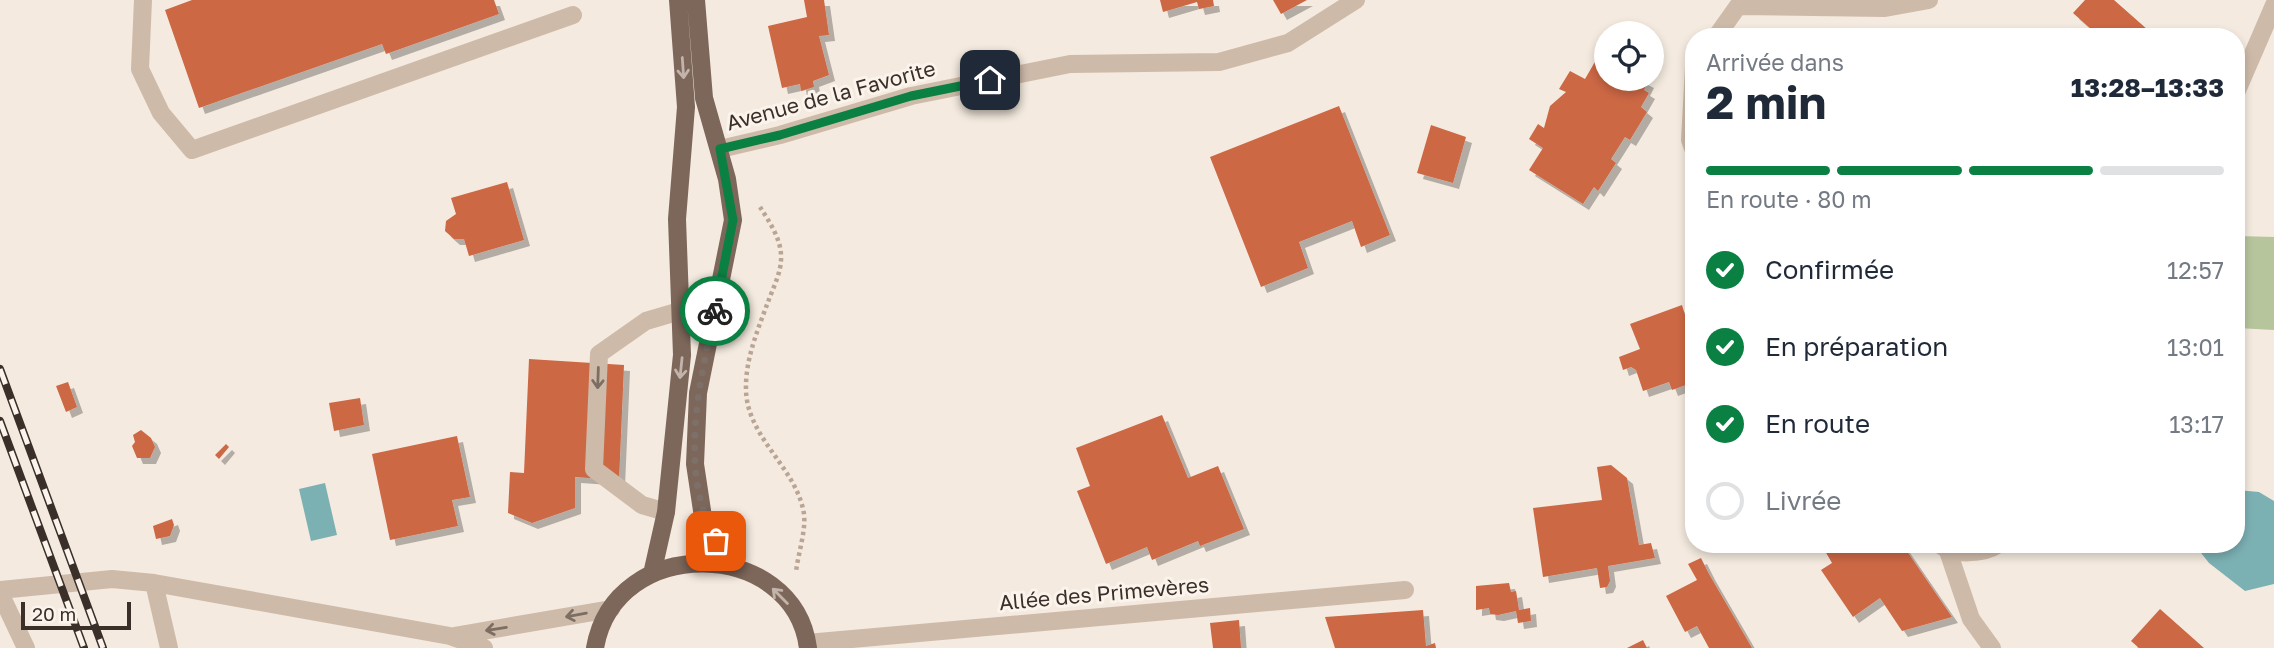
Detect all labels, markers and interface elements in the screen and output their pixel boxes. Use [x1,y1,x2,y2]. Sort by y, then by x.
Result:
map controls [1594,21,1664,91]
button: locate [1594,21,1664,91]
text: Arrivée dans [1706,48,1844,76]
pin [960,50,1020,110]
street label: Avenue de la Favorite [723,55,938,135]
one-way arrow [677,56,690,79]
icon: home [971,61,1009,99]
text: 13:28–13:33 [2071,72,2224,103]
text: 2 min [1706,74,1826,129]
text: En route · 80 m [1706,185,1872,213]
icon: check [1706,251,1744,289]
text: Confirmée [1765,254,1894,285]
text: 12:57 [2167,256,2224,284]
courier [680,276,750,346]
icon: bike [696,292,734,330]
icon: check [1706,328,1744,366]
text: En préparation [1765,331,1948,362]
text: 13:01 [2167,333,2224,361]
one-way arrow [674,356,687,379]
one-way arrow [591,366,604,389]
icon: check [1706,405,1744,443]
text: En route [1765,408,1870,439]
text: 13:17 [2169,410,2224,438]
text: Livrée [1765,485,1841,516]
pin [686,511,746,571]
icon: bag [697,522,735,560]
street label: Allée des Primevères [998,571,1210,615]
one-way arrow [771,588,788,605]
scale bar [21,599,131,631]
text: 20 m [32,602,76,625]
one-way arrow [565,609,588,622]
one-way arrow [485,623,508,636]

